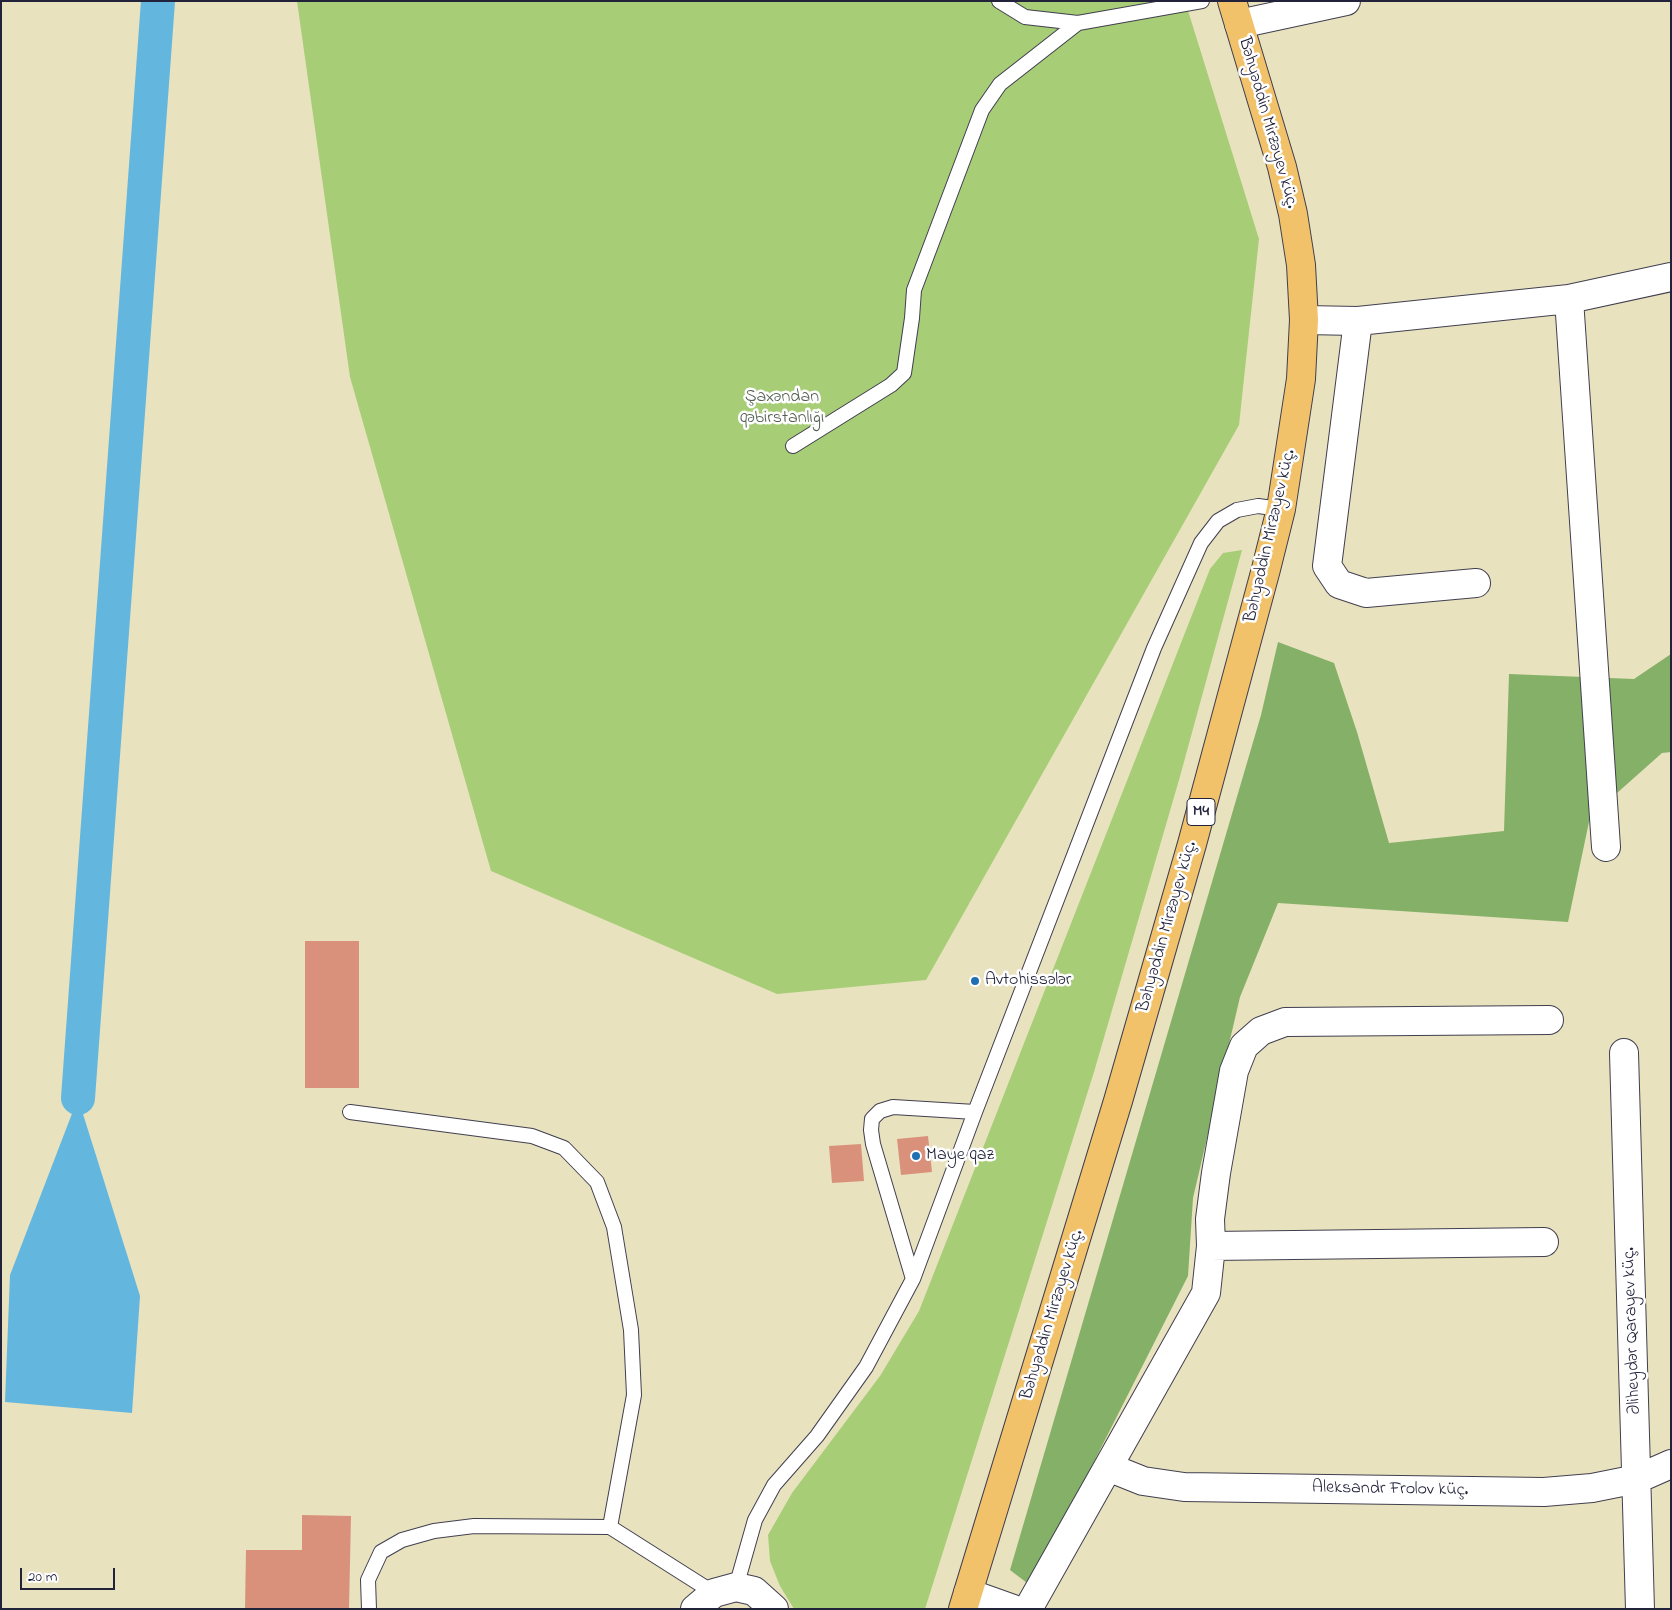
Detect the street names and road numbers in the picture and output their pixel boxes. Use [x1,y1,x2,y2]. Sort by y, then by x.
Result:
street label: Bəhyəddin Mirzəyev küç. [1232,35,1302,211]
street label: Bəhyəddin Mirzəyev küç. [1241,447,1301,625]
road number: M4 [1187,799,1215,826]
street label: Bəhyəddin Mirzəyev küç. [1133,839,1203,1015]
street label: Bəhyəddin Mirzəyev küç. [1017,1227,1089,1403]
street label: Əliheydər Qarayev küç. [1619,1247,1647,1415]
street label: Aleksandr Frolov küç. [1312,1478,1468,1502]

